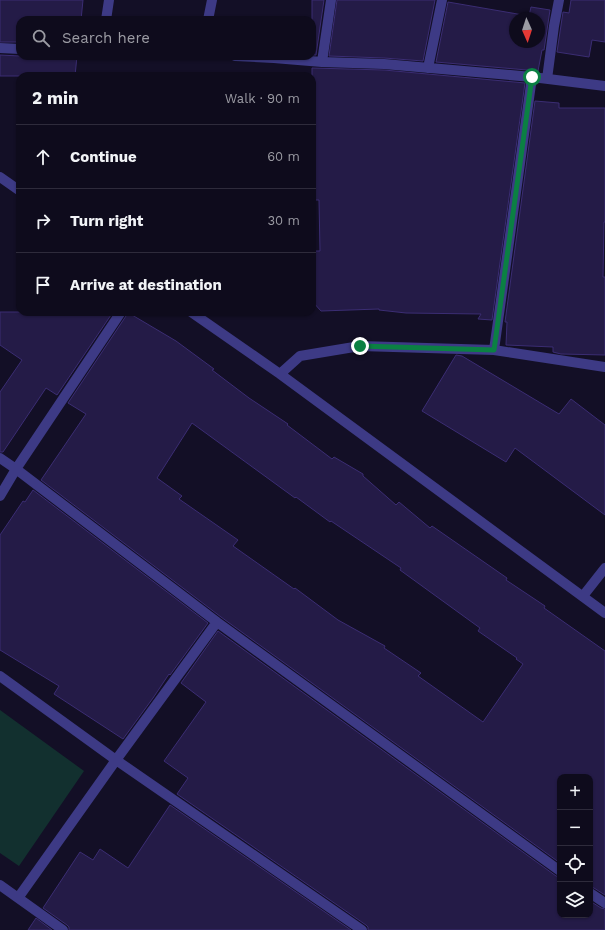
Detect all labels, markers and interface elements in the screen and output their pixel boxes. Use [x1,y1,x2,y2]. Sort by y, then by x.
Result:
north arrow [509,12,545,48]
search box [16,16,316,60]
icon: search [30,27,52,49]
text: Search here [62,29,150,47]
route start [523,68,541,86]
text: 2 min [32,88,78,108]
text: Walk · 90 m [225,91,300,106]
icon: ahead [32,146,54,168]
text: Continue [70,148,137,166]
text: 60 m [267,149,300,164]
icon: right [32,210,54,232]
text: Turn right [70,212,143,230]
text: 30 m [268,213,300,228]
icon: arrive [32,274,54,296]
text: Arrive at destination [70,276,222,294]
route end [351,337,369,355]
map controls [557,774,593,918]
button: + [557,774,593,810]
button: − [557,810,593,846]
button: locate [557,846,593,882]
button: layers [557,882,593,918]

